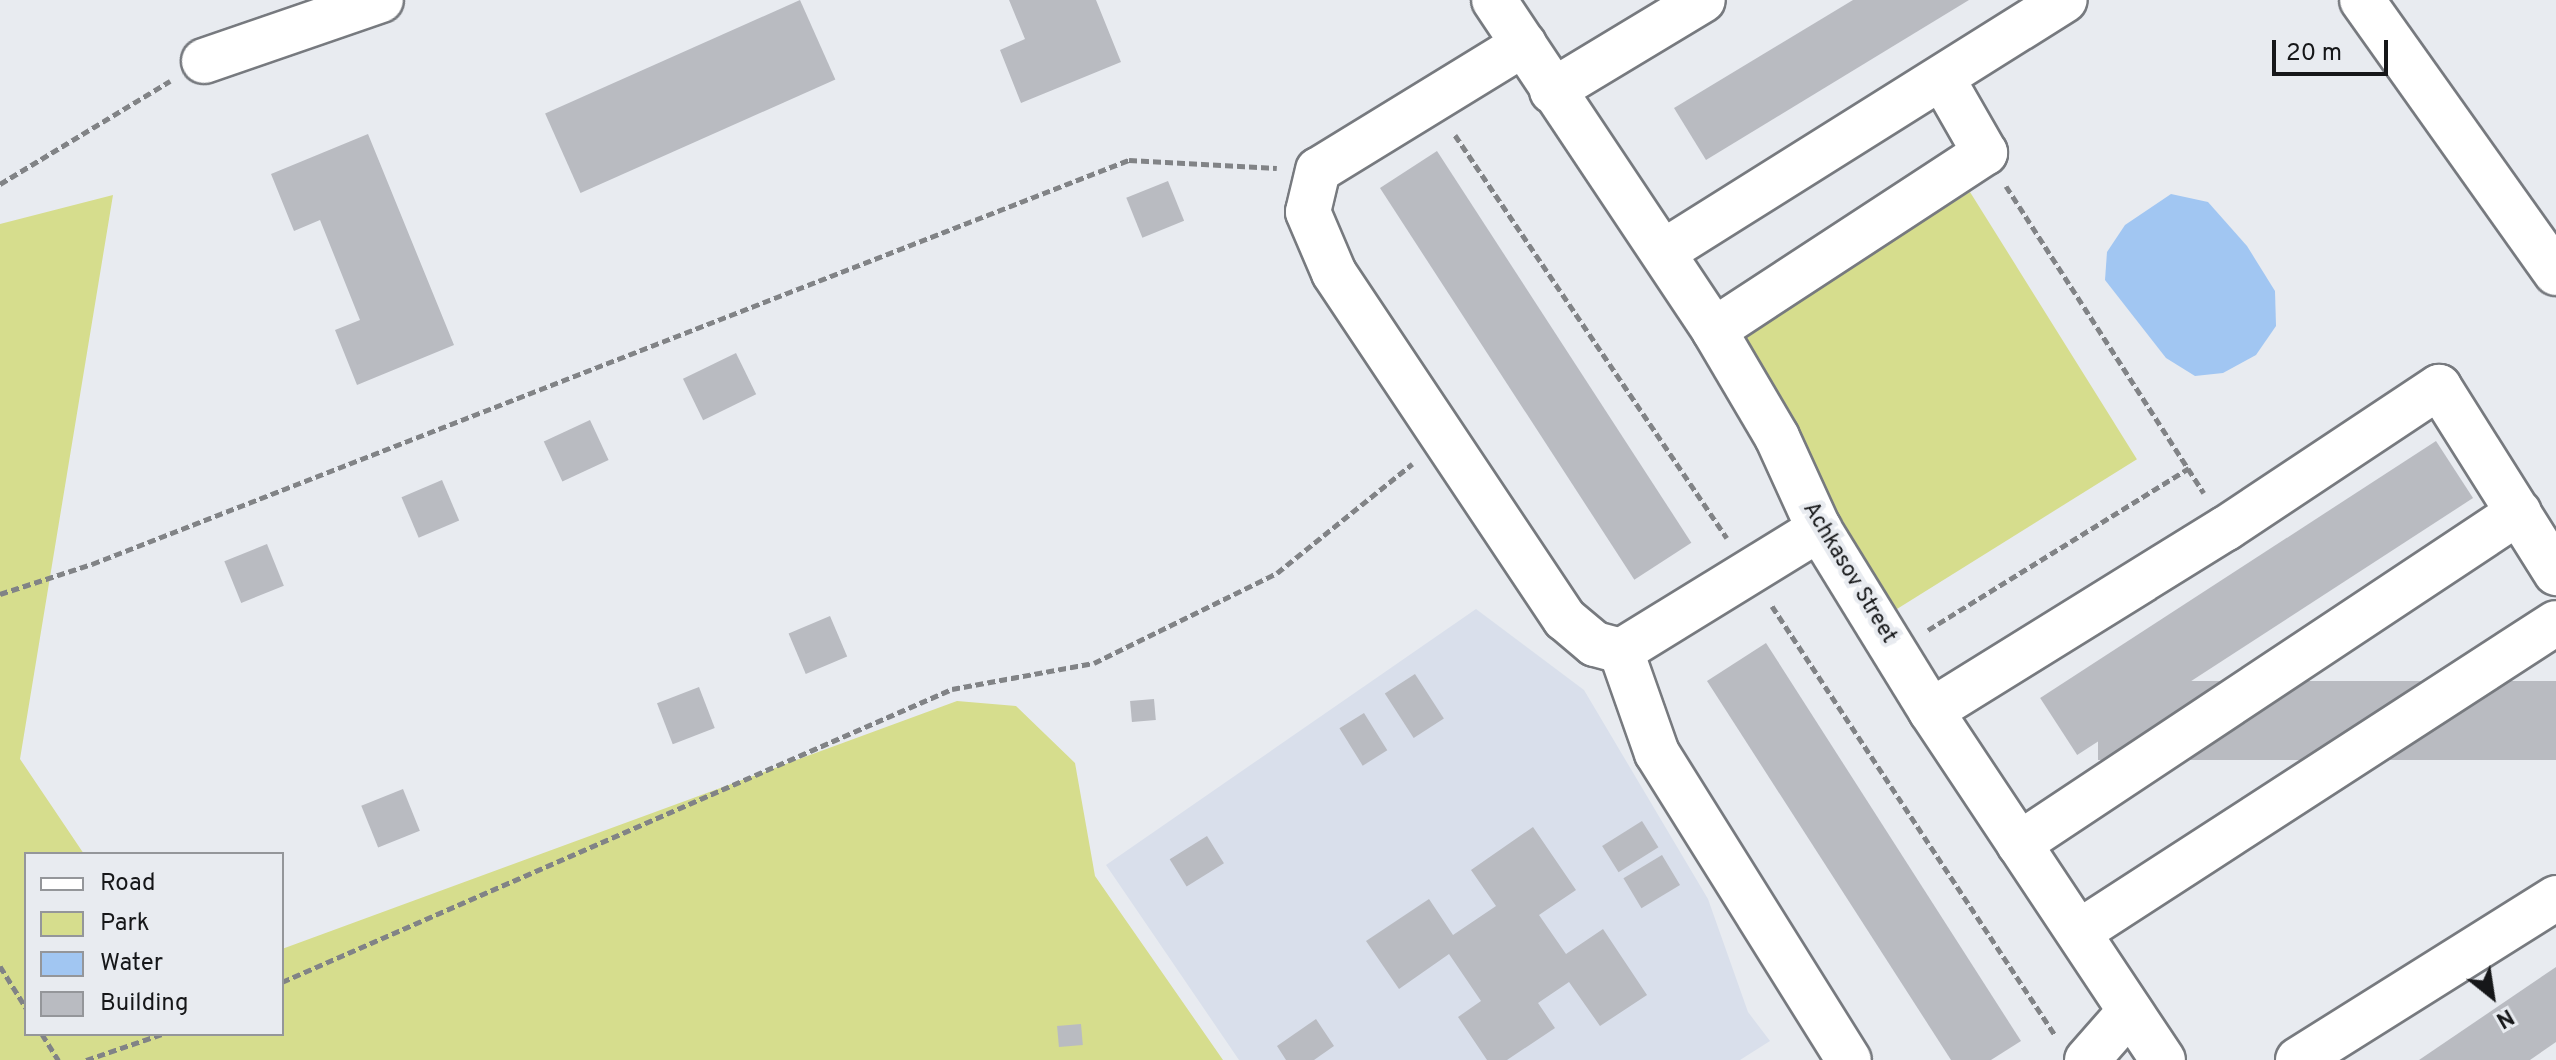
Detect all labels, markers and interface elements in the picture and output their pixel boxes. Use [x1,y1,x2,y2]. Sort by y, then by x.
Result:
scale bar [2276,24,2392,74]
text: 20 m [2286,39,2342,69]
street label: Achkasov Street [1796,498,1902,648]
legend [24,852,284,1036]
text: Road [100,869,156,899]
text: Park [100,909,150,939]
text: Water [100,949,163,979]
north arrow [2452,956,2532,1036]
text: Building [100,989,189,1019]
text: N [2491,1002,2518,1033]

